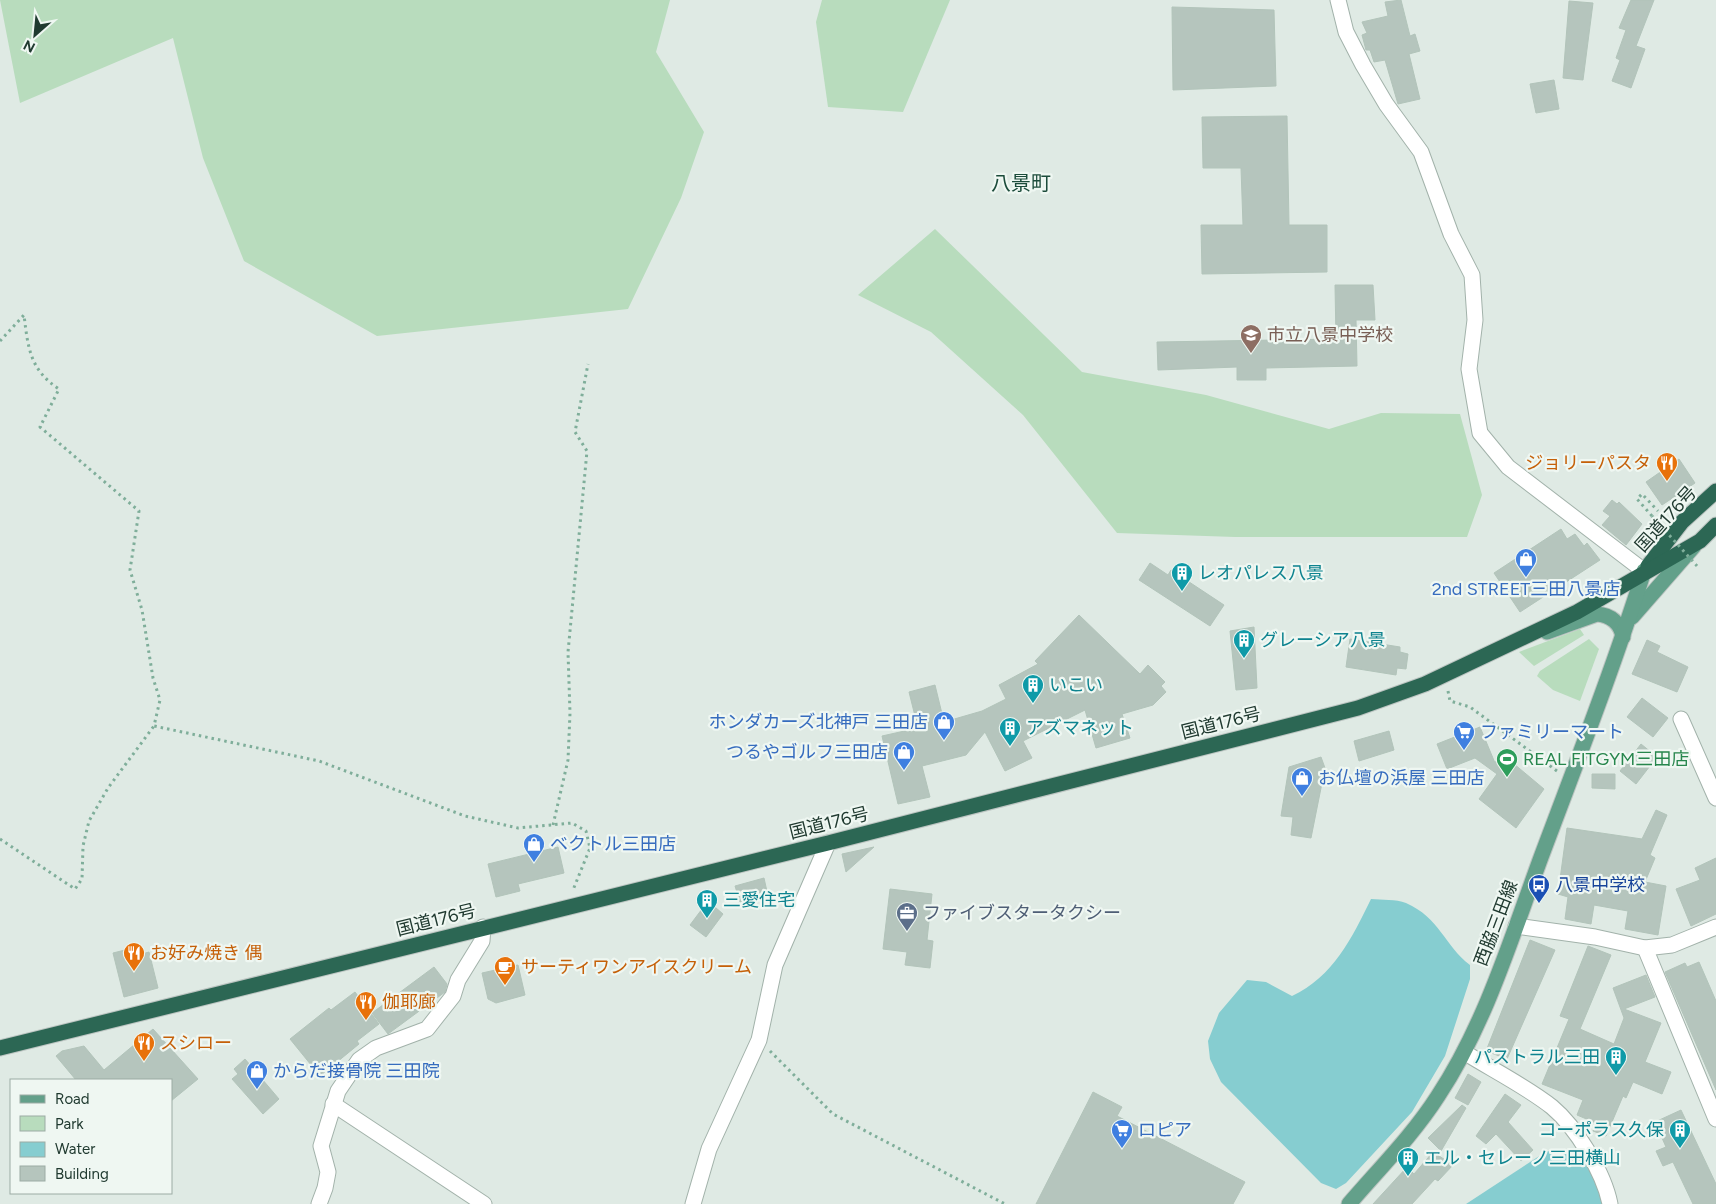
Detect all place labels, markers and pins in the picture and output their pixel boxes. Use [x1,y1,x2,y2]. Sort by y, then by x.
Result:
school or university icon: 市立八景中学校 [1239,323,1263,354]
place label: 市立八景中学校 [1267,324,1393,346]
restaurant icon: ジョリーパスタ [1655,451,1679,482]
place label: ジョリーパスタ [1525,452,1651,474]
shop icon: 2nd STREET三田八景店 [1514,547,1538,578]
building icon: レオパレス八景 [1170,561,1194,592]
place label: レオパレス八景 [1198,562,1324,584]
place label: 2nd STREET三田八景店 [1432,578,1620,600]
building icon: グレーシア八景 [1232,628,1256,659]
place label: グレーシア八景 [1260,629,1386,651]
building icon: いこい [1021,673,1045,704]
place label: いこい [1049,674,1103,696]
shop icon: ホンダカーズ北神戸 三田店 [932,710,956,741]
place label: ホンダカーズ北神戸 三田店 [708,711,928,733]
building icon: アズマネット [998,716,1022,747]
place label: アズマネット [1026,717,1134,739]
supermarket icon: ファミリーマート [1452,720,1476,751]
place label: ファミリーマート [1480,721,1624,743]
shop icon: つるやゴルフ三田店 [892,740,916,771]
place label: つるやゴルフ三田店 [726,741,888,763]
sports icon: REAL FITGYM三田店 [1495,747,1519,778]
place label: REAL FITGYM三田店 [1523,748,1689,770]
shop icon: お仏壇の浜屋 三田店 [1290,766,1314,797]
place label: お仏壇の浜屋 三田店 [1318,767,1484,789]
shop icon: ベクトル三田店 [522,832,546,863]
place label: ベクトル三田店 [550,833,676,855]
bus stop icon: 八景中学校 [1527,873,1551,904]
place label: 八景中学校 [1555,874,1645,896]
building icon: 三愛住宅 [695,888,719,919]
place label: 三愛住宅 [723,889,795,911]
office icon: ファイブスタータクシー [895,901,919,932]
place label: ファイブスタータクシー [923,902,1121,924]
restaurant icon: お好み焼き 偶 [122,941,146,972]
place label: お好み焼き 偶 [150,942,262,964]
cafe icon: サーティワンアイスクリーム [493,955,517,986]
place label: サーティワンアイスクリーム [521,956,752,978]
restaurant icon: 伽耶廊 [354,990,378,1021]
place label: 伽耶廊 [382,991,436,1013]
restaurant icon: スシロー [132,1031,156,1062]
place label: スシロー [160,1032,232,1054]
building icon: パストラル三田 [1604,1045,1628,1076]
place label: パストラル三田 [1474,1046,1600,1068]
shop icon: からだ接骨院 三田院 [245,1059,269,1090]
place label: からだ接骨院 三田院 [273,1060,439,1082]
supermarket icon: ロピア [1110,1118,1134,1149]
building icon: コーポラス久保 [1668,1118,1692,1149]
place label: ロピア [1138,1119,1192,1141]
place label: コーポラス久保 [1538,1119,1664,1141]
building icon: エル・セレーノ三田横山 [1396,1146,1420,1177]
place label: エル・セレーノ三田横山 [1424,1147,1621,1169]

